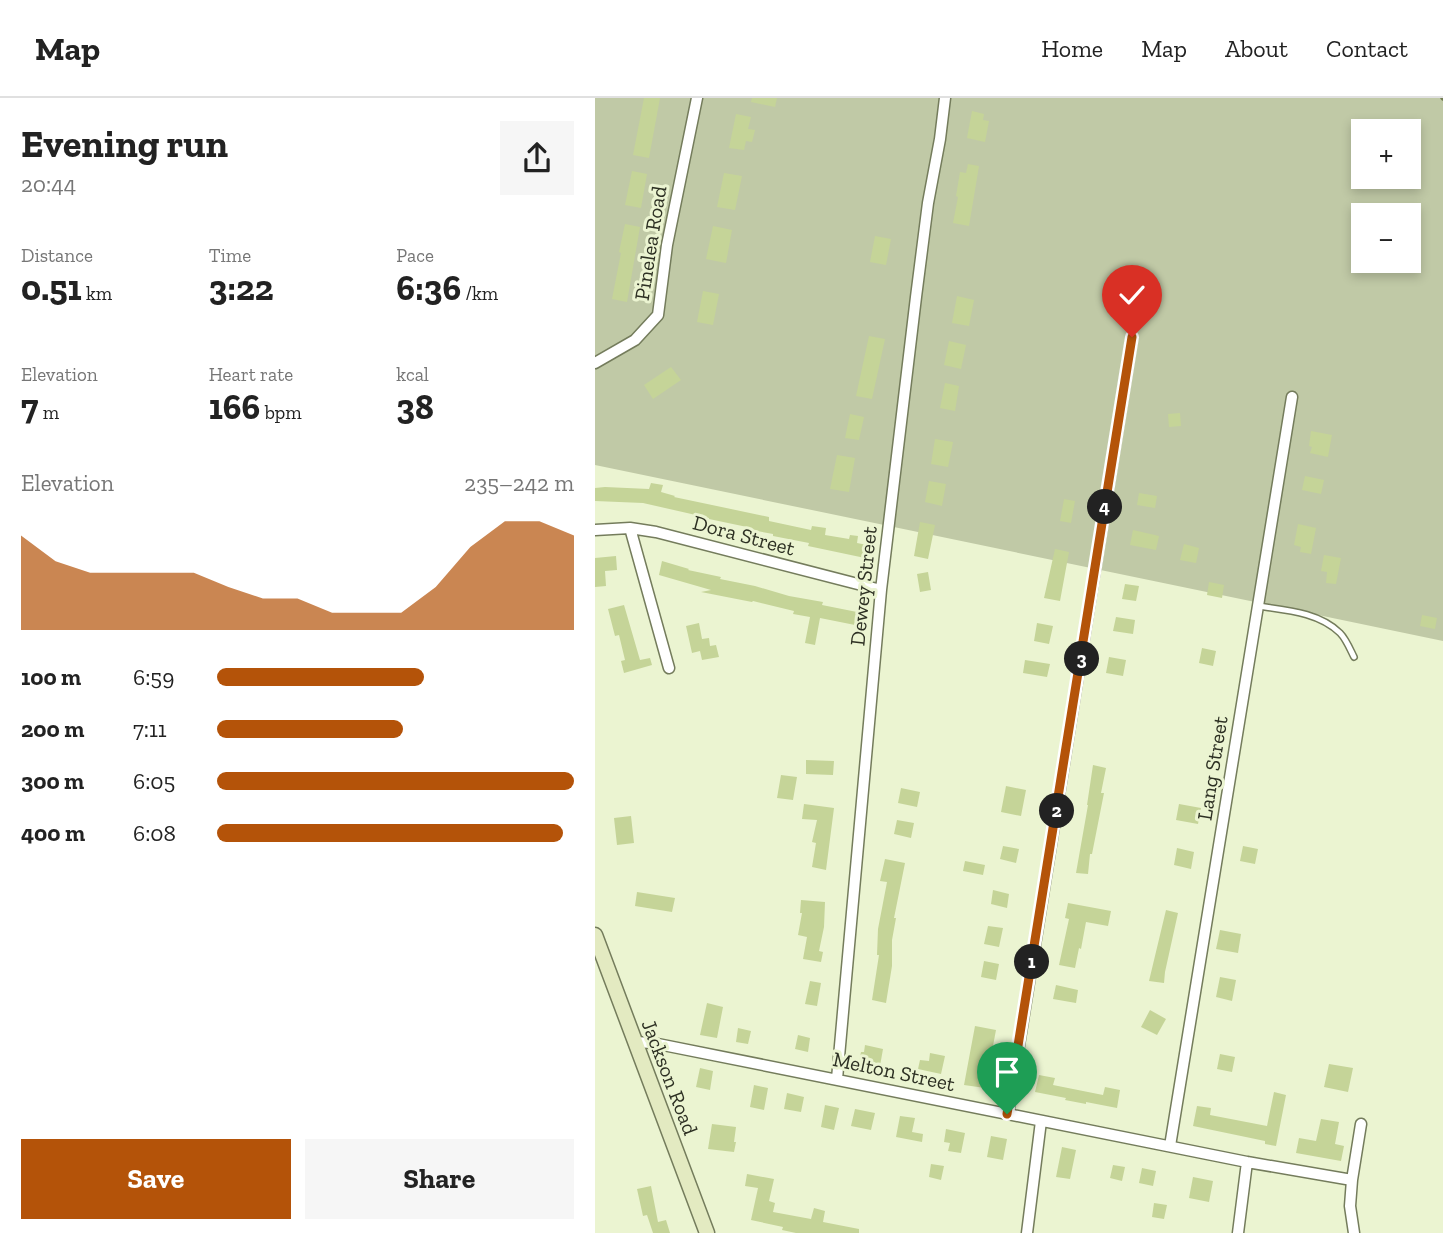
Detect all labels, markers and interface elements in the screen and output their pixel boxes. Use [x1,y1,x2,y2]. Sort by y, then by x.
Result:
text: Map [35,29,100,68]
text: Home [1041,34,1103,63]
text: Map [1141,34,1187,63]
text: About [1225,34,1288,63]
text: Contact [1326,34,1408,63]
map controls [1351,119,1421,273]
button: + [1351,119,1421,189]
text: Evening run [21,121,228,167]
button: share [500,121,574,195]
text: 20:44 [21,170,76,198]
street label: Pinelea Road [629,184,671,302]
button: − [1351,203,1421,273]
text: Distance [21,244,93,267]
text: Time [209,244,251,267]
text: Pace [396,244,434,267]
pin [1102,265,1162,337]
text: 0.51 [21,267,82,309]
text: 3:22 [209,267,274,309]
text: 6:36 [396,267,461,309]
icon: check [1113,276,1151,314]
text: km [82,282,112,305]
text: /km [461,282,498,305]
text: Elevation [21,363,98,386]
text: Heart rate [209,363,293,386]
text: kcal [396,363,429,386]
text: 7 [21,386,38,428]
text: 166 [209,386,260,428]
text: 38 [396,386,434,428]
text: m [38,401,59,424]
text: bpm [260,401,302,424]
text: Elevation [21,469,114,497]
text: 235–242 m [464,469,574,497]
pin: 4 [1087,490,1123,524]
text: 4 [1099,495,1110,518]
street label: Dora Street [690,509,798,561]
street label: Dewey Street [844,525,882,647]
pin: 3 [1065,642,1099,676]
text: 3 [1076,647,1087,670]
text: 100 m [21,663,81,691]
text: 6:59 [133,663,174,691]
street label: Lang Street [1191,714,1233,822]
text: 200 m [21,715,84,743]
text: 7:11 [133,715,167,743]
text: 300 m [21,767,84,795]
text: 6:05 [133,767,175,795]
pin: 2 [1039,794,1075,828]
text: 2 [1051,799,1062,822]
text: 400 m [21,819,85,847]
text: 6:08 [133,819,176,847]
pin: 1 [1015,944,1049,980]
text: 1 [1028,950,1035,973]
street label: Jackson Road [637,1016,704,1139]
pin [977,1042,1037,1114]
street label: Melton Street [831,1046,958,1096]
icon: arrive [988,1053,1026,1091]
button: Save [21,1139,291,1219]
button: Share [305,1139,574,1219]

